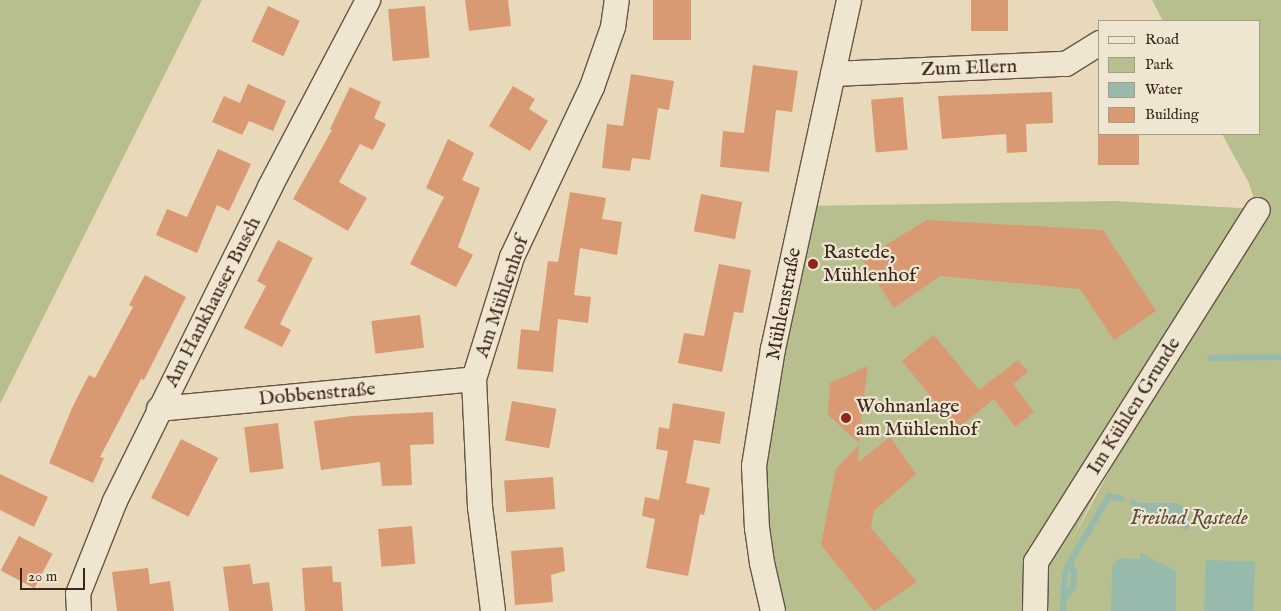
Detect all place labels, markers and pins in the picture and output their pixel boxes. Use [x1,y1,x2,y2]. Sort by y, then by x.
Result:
place label: Rastede, Mühlenhof [823,240,916,287]
marker: Rastede, Mühlenhof [807,258,819,270]
place label: Wohnanlage am Mühlenhof [856,394,978,441]
marker: Wohnanlage am Mühlenhof [840,412,852,424]

